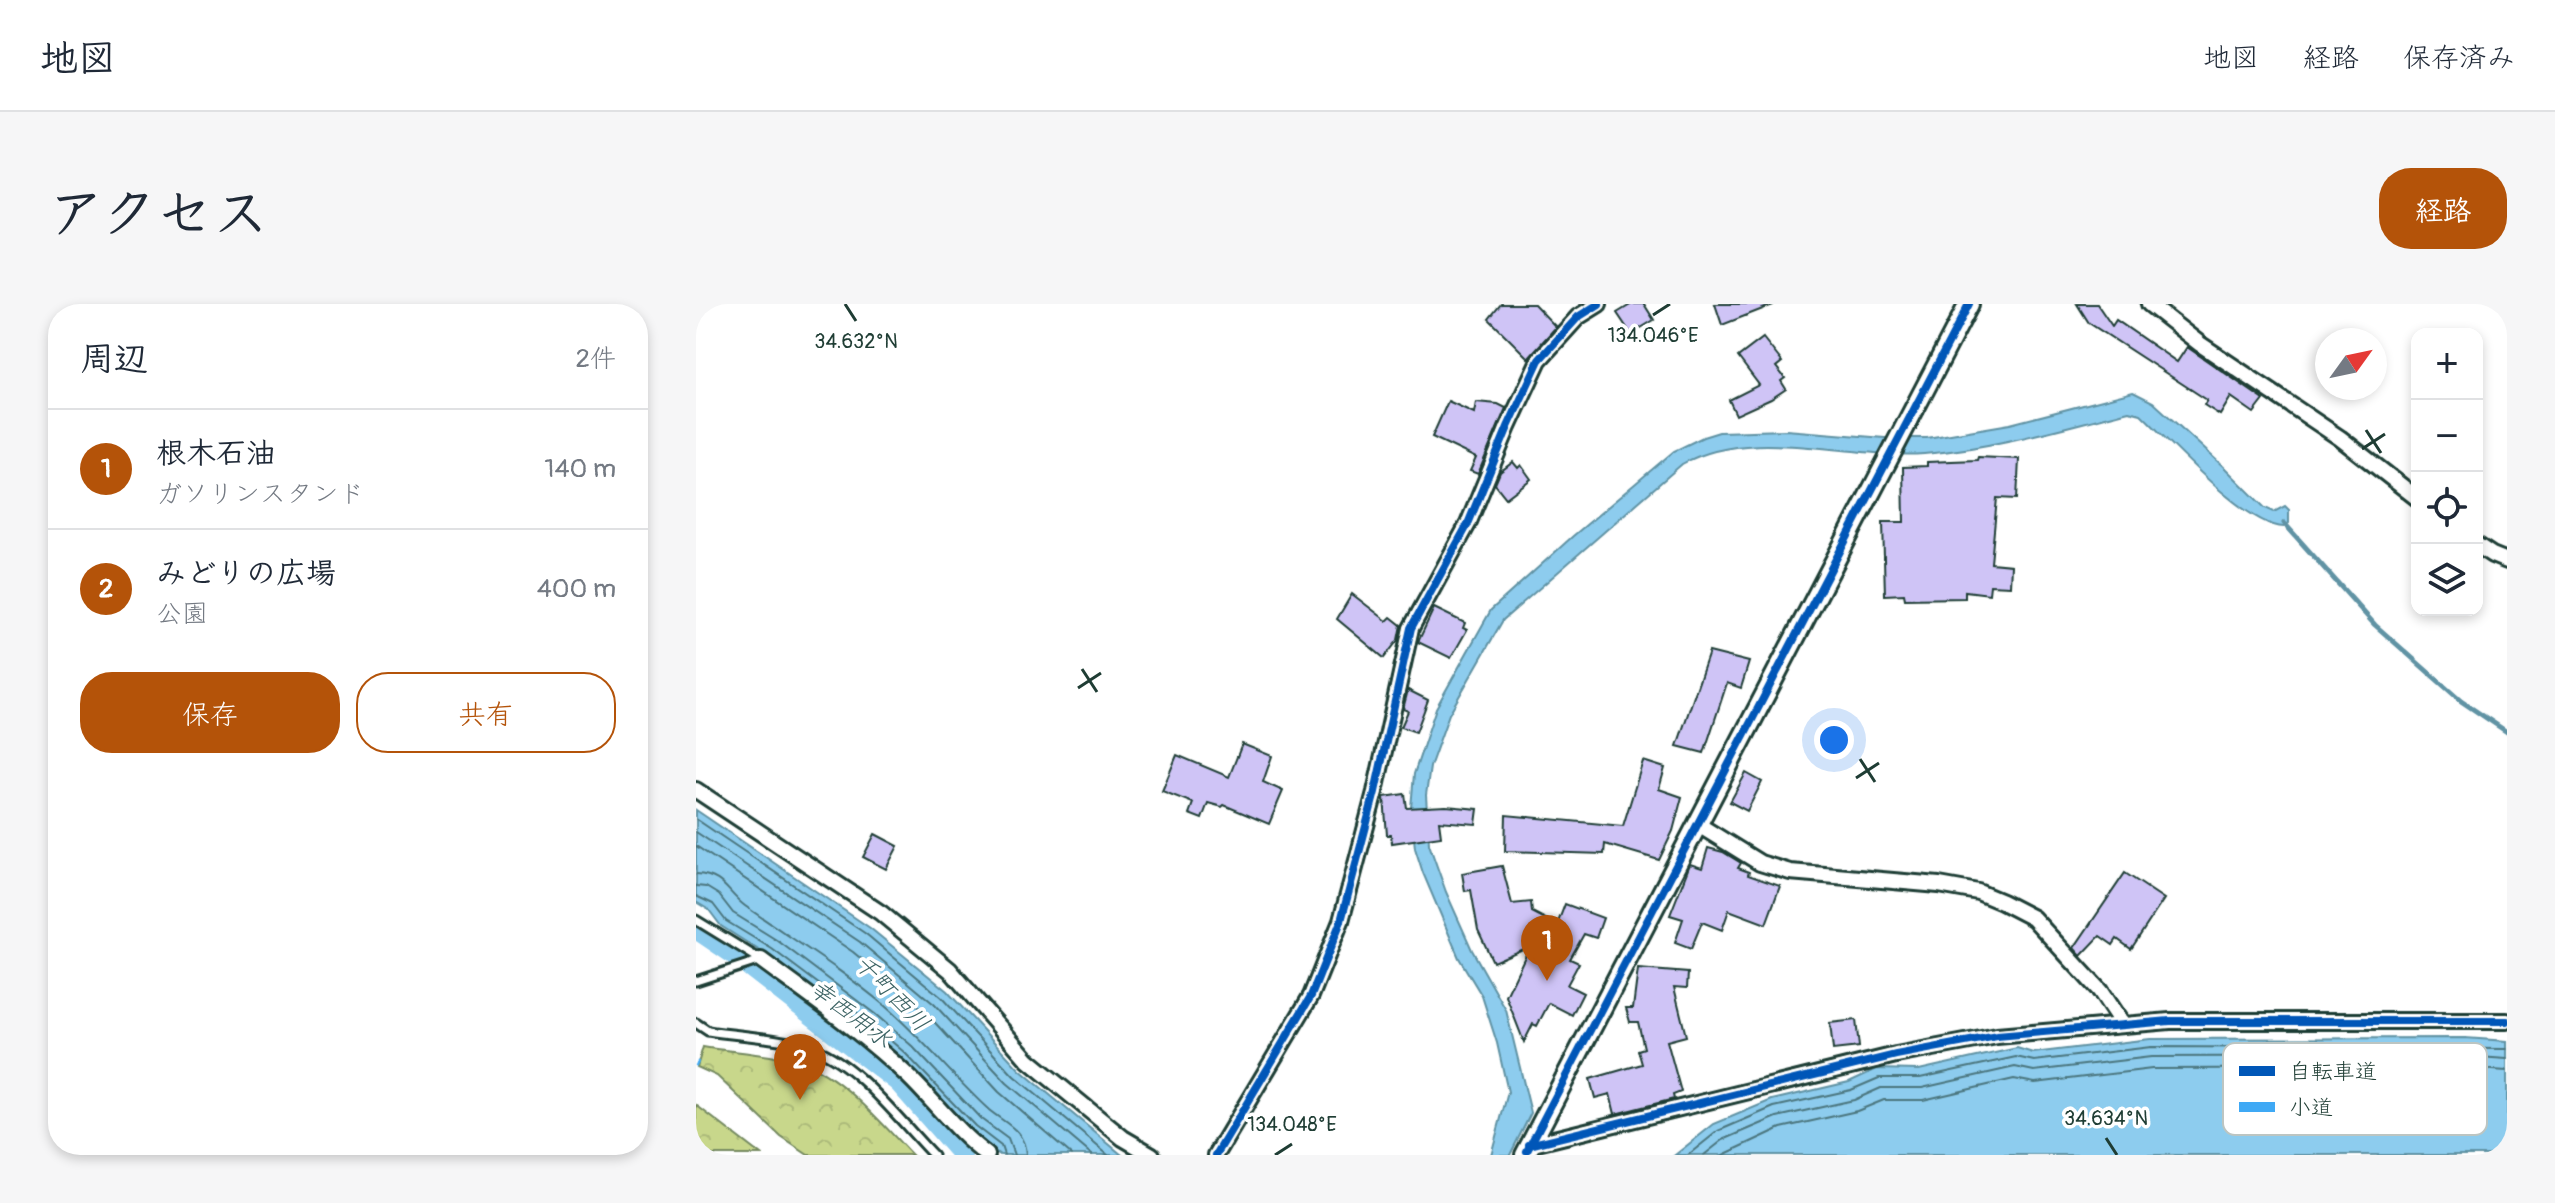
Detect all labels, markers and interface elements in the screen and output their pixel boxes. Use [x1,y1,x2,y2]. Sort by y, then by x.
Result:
text: 地図 [40,35,116,83]
text: 地図 [2203,41,2259,76]
text: 経路 [2303,41,2359,76]
text: 保存済み [2403,41,2515,76]
button: 経路 [2379,168,2507,249]
text: アクセス [48,180,269,249]
text: 134.046°E [1607,323,1699,348]
north arrow [2315,328,2387,400]
map controls [2411,328,2483,616]
button: + [2411,328,2483,400]
text: 34.632°N [814,329,898,354]
text: 周辺 [80,338,148,381]
text: 2件 [575,343,616,375]
button: − [2411,400,2483,472]
text: 根木石油 [156,435,276,472]
text: 1 [101,453,111,485]
text: 140 m [544,453,616,485]
button: locate [2411,472,2483,544]
text: ガソリンスタンド [156,478,365,510]
button: layers [2411,544,2483,616]
text: みどりの広場 [156,555,336,592]
text: 2 [99,573,113,605]
text: 400 m [537,573,616,605]
text: 公園 [156,598,208,630]
button: 保存 [80,672,340,753]
button: 共有 [356,672,616,753]
your location [1814,720,1854,760]
pin: 1 [1521,915,1573,981]
water label: 千町西川 [848,949,935,1038]
water label: 幸西用水 [804,974,898,1055]
pin: 2 [774,1034,826,1100]
legend [2223,1043,2487,1135]
text: 自転車道 [2289,1058,2377,1086]
text: 小道 [2289,1094,2333,1122]
text: 34.634°N [2064,1106,2148,1131]
text: 134.048°E [1247,1112,1337,1137]

